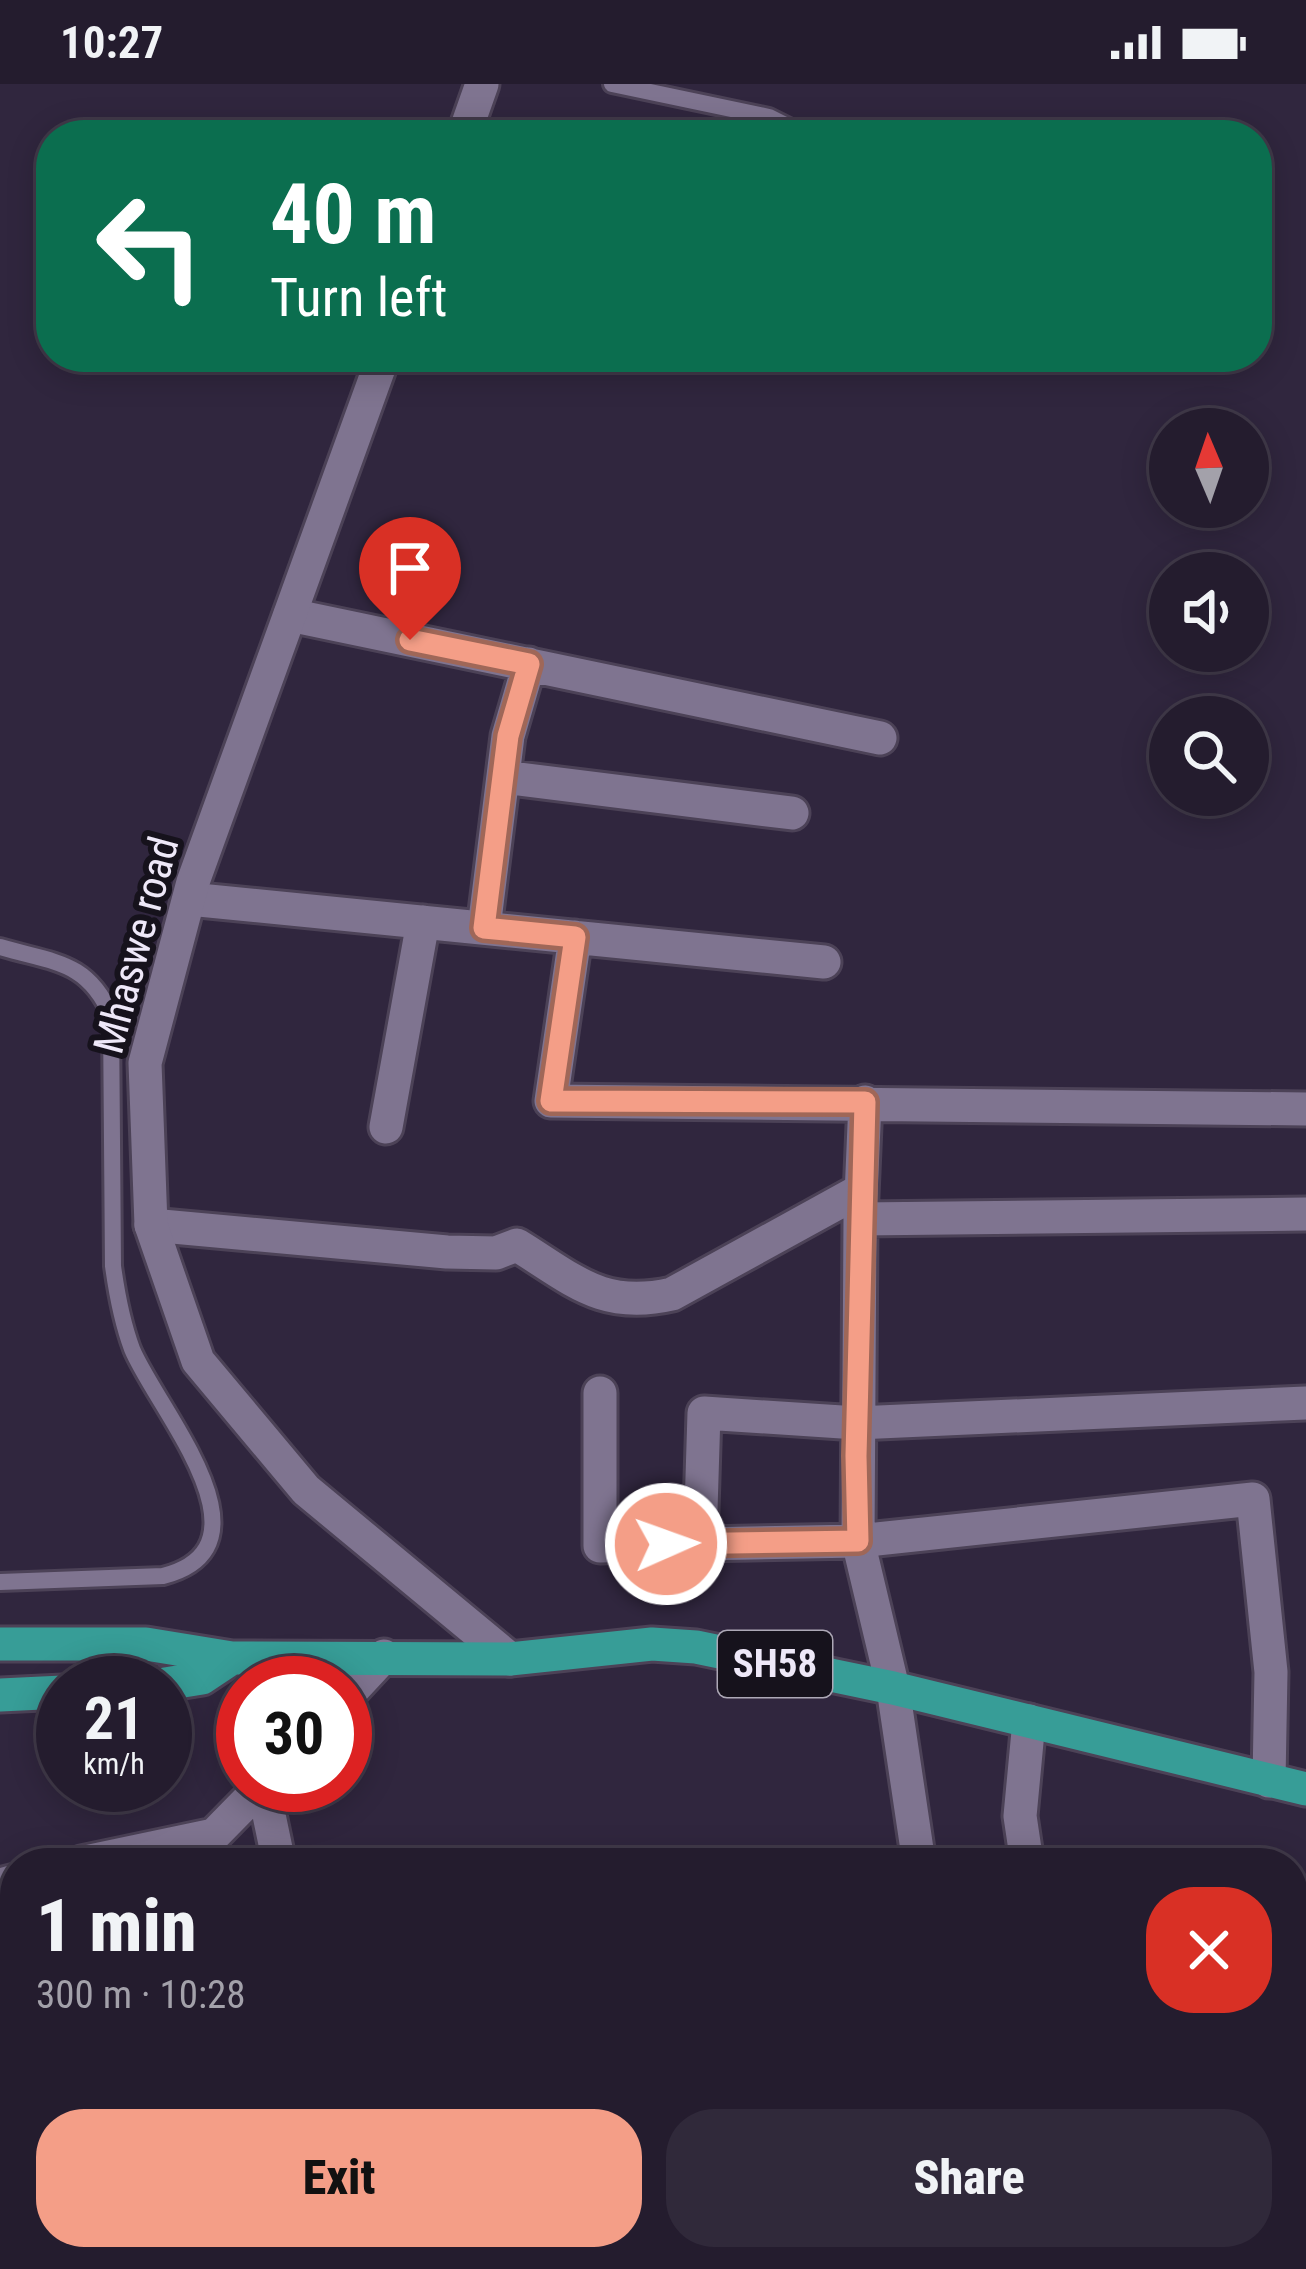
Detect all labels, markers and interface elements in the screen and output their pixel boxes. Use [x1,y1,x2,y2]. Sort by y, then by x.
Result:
text: 10:27 [60,16,163,69]
text: 40 m [270,165,437,264]
icon: left [72,168,228,324]
text: Turn left [270,266,447,329]
north arrow [1149,408,1269,528]
map controls [1149,408,1269,816]
pin [359,517,461,640]
icon: arrive [377,535,443,601]
button: sound [1149,552,1269,672]
button: search [1149,696,1269,816]
street label: Mhaswe road [84,831,188,1059]
position arrow [603,1481,729,1607]
road number: SH58 [718,1631,832,1697]
speed limit sign: 30 [216,1656,372,1812]
text: 21 [84,1683,144,1754]
text: km/h [83,1746,145,1781]
text: 1 min [36,1884,197,1969]
button: close [1146,1887,1272,2013]
text: 300 m · 10:28 [36,1972,246,2018]
button: Exit [36,2109,642,2247]
button: Share [666,2109,1272,2247]

